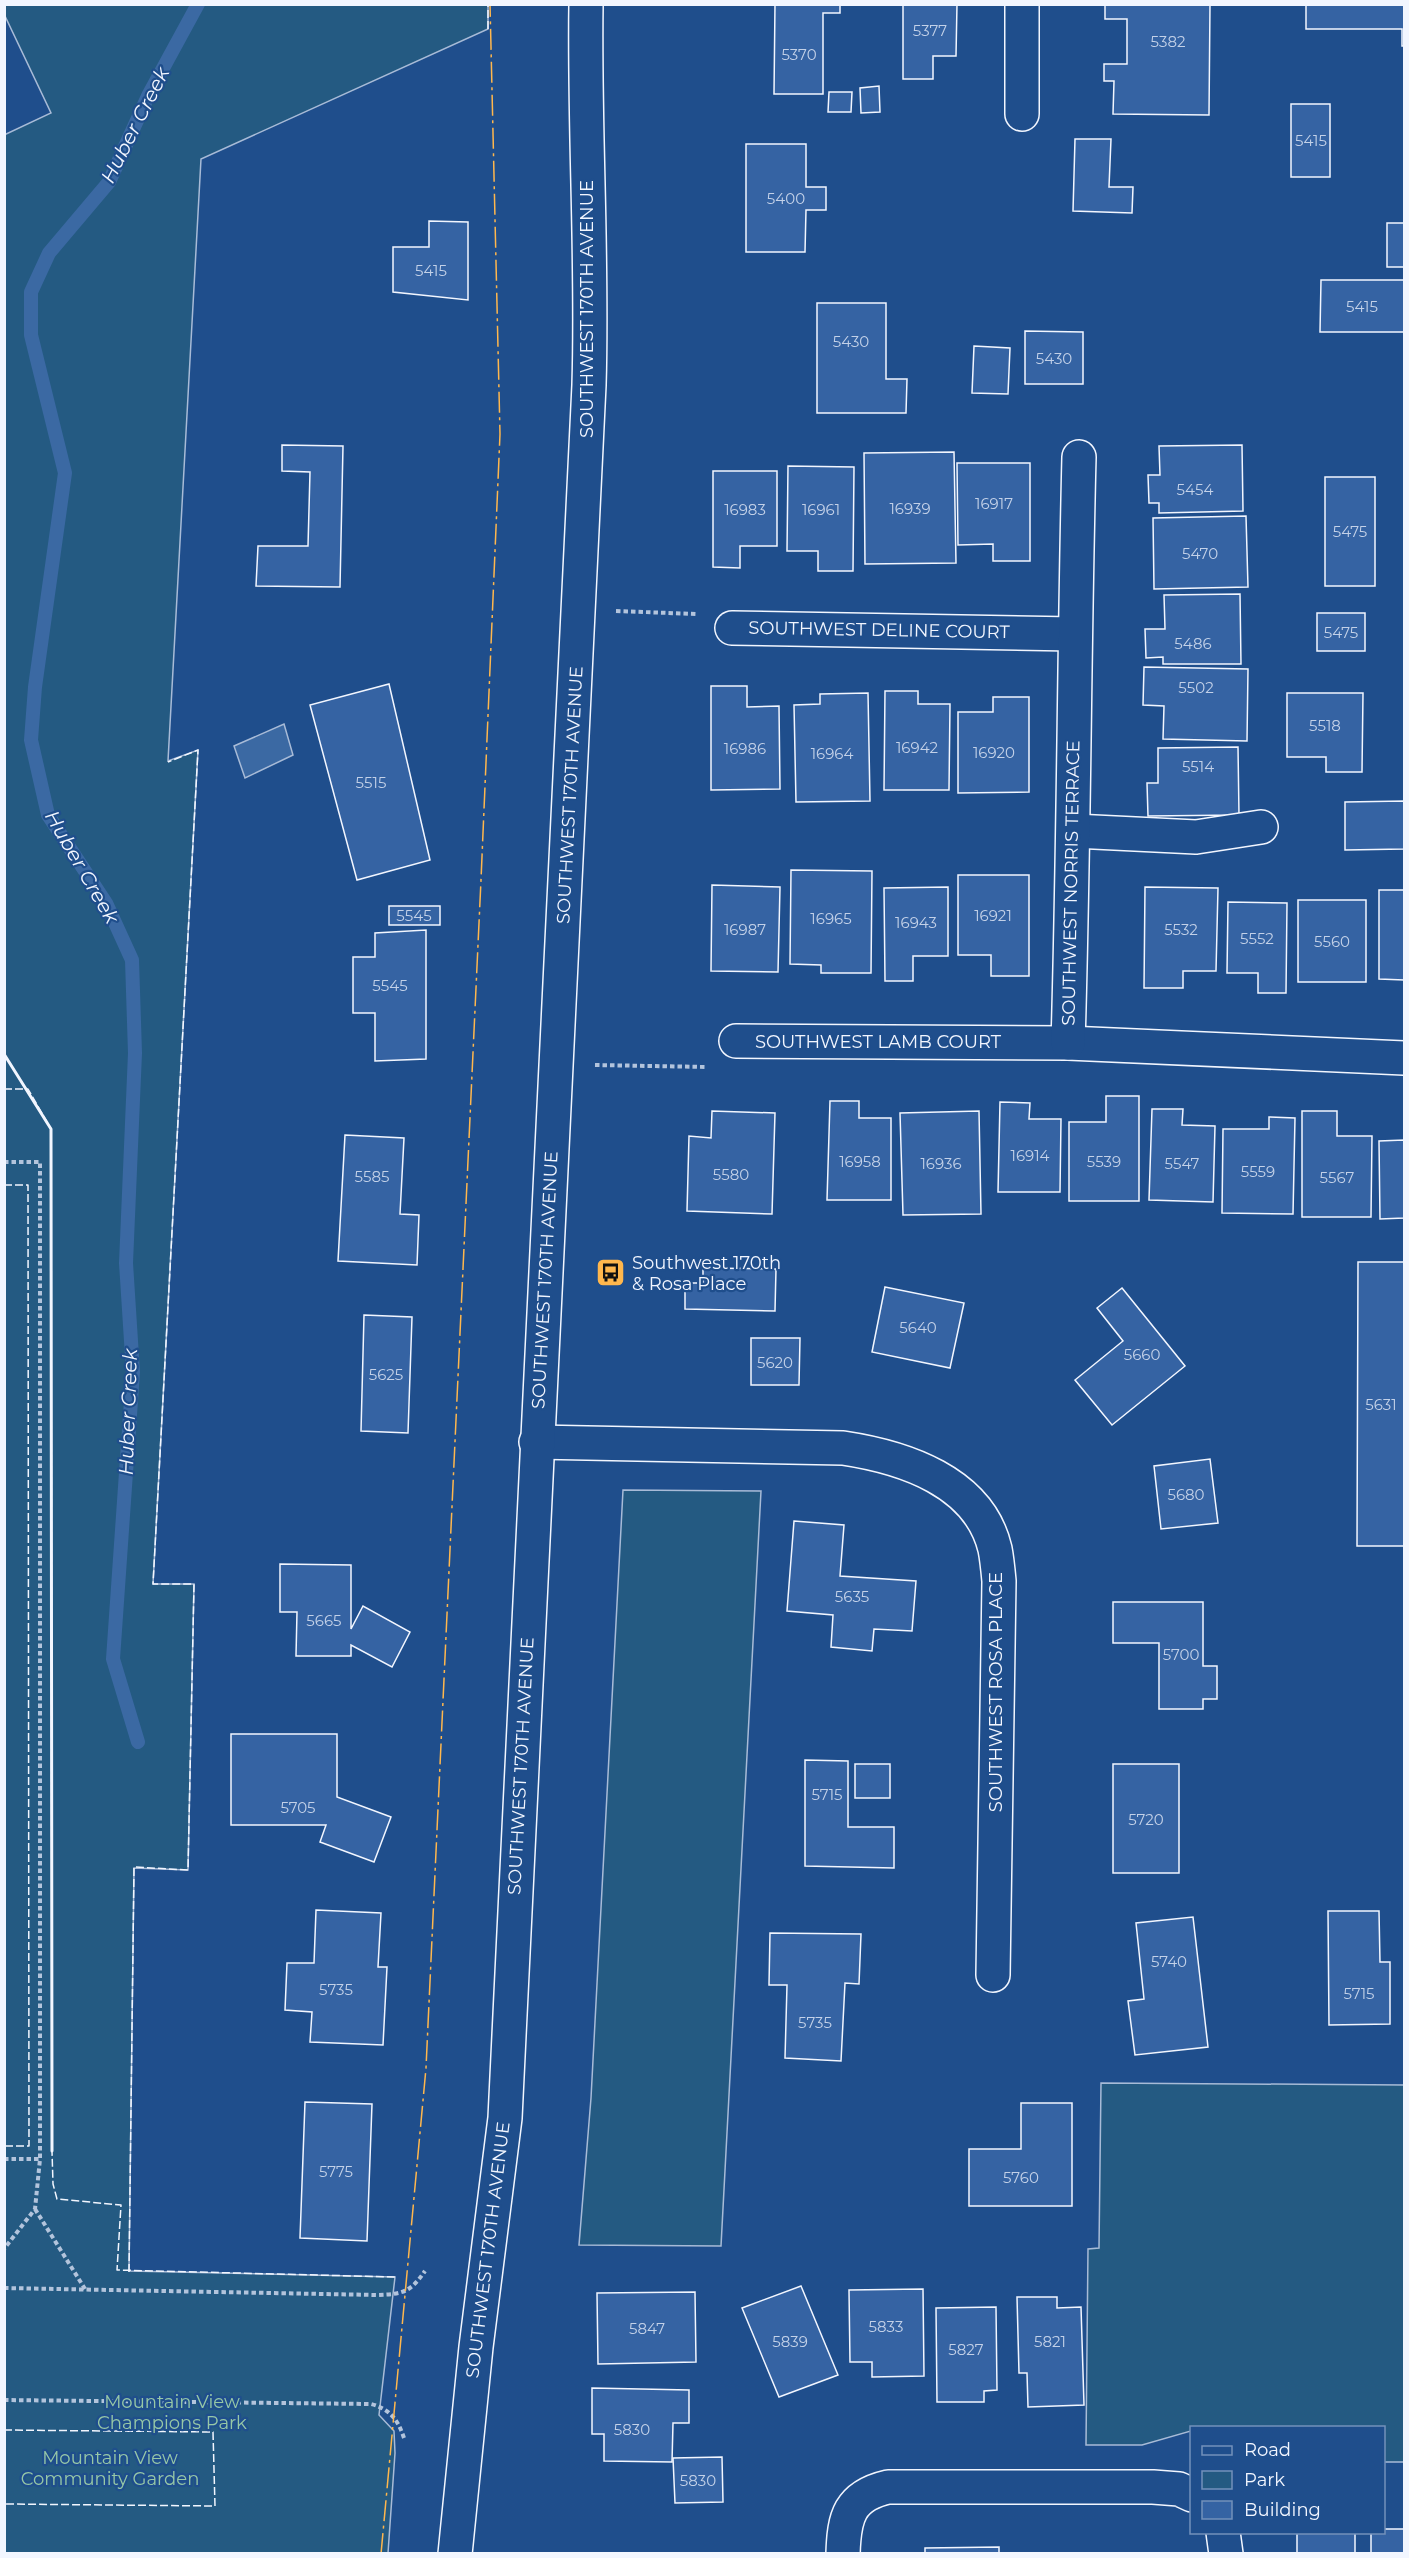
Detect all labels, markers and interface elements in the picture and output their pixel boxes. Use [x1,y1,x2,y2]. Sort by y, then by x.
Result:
house number: 5377 [913,21,947,40]
house number: 5382 [1151,32,1185,51]
house number: 5370 [781,45,817,64]
water label: Huber Creek [96,62,175,187]
house number: 5415 [1295,131,1327,150]
street label: SOUTHWEST 170TH AVENUE [576,180,598,438]
house number: 5400 [767,189,805,208]
house number: 5415 [415,261,447,280]
house number: 5415 [1346,297,1378,316]
house number: 5430 [833,332,869,351]
house number: 5430 [1036,349,1072,368]
house number: 5454 [1177,480,1213,499]
house number: 16917 [975,494,1013,513]
house number: 16939 [889,499,931,518]
house number: 16983 [724,500,766,519]
house number: 16961 [802,500,840,519]
house number: 5475 [1333,522,1367,541]
house number: 5470 [1182,544,1218,563]
street label: SOUTHWEST DELINE COURT [748,617,1011,643]
house number: 5475 [1324,623,1358,642]
house number: 5486 [1174,634,1212,653]
street label: SOUTHWEST 170TH AVENUE [552,666,588,924]
house number: 5502 [1178,678,1214,697]
house number: 5518 [1309,716,1341,735]
house number: 16942 [896,738,938,757]
house number: 16986 [724,739,766,758]
street label: SOUTHWEST NORRIS TERRACE [1058,740,1084,1026]
house number: 16920 [973,743,1015,762]
house number: 16964 [811,744,853,763]
house number: 5514 [1182,757,1214,776]
house number: 5515 [356,773,386,792]
water label: Huber Creek [40,806,125,929]
house number: 5545 [396,906,432,925]
house number: 16921 [974,906,1012,925]
house number: 16965 [810,909,852,928]
house number: 16943 [895,913,937,932]
house number: 16987 [724,920,766,939]
house number: 5532 [1164,920,1198,939]
house number: 5552 [1240,929,1274,948]
house number: 5560 [1314,932,1350,951]
house number: 5545 [372,976,408,995]
street label: SOUTHWEST LAMB COURT [755,1031,1002,1053]
house number: 16914 [1010,1146,1050,1165]
street label: SOUTHWEST 170TH AVENUE [527,1151,563,1409]
house number: 16958 [839,1152,881,1171]
house number: 5539 [1087,1152,1121,1171]
house number: 16936 [920,1154,962,1173]
house number: 5547 [1165,1154,1200,1173]
house number: 5559 [1241,1162,1275,1181]
house number: 5580 [713,1165,749,1184]
house number: 5585 [355,1167,389,1186]
house number: 5567 [1320,1168,1355,1187]
place label: Southwest 170th & Rosa Place [632,1252,781,1295]
bus stop icon: Southwest 170th & Rosa Place [595,1257,627,1289]
house number: 5640 [899,1318,937,1337]
house number: 5660 [1124,1345,1160,1364]
water label: Huber Creek [114,1347,142,1476]
house number: 5620 [757,1353,793,1372]
house number: 5625 [369,1365,403,1384]
house number: 5631 [1365,1395,1397,1414]
house number: 5680 [1167,1485,1205,1504]
street label: SOUTHWEST ROSA PLACE [985,1572,1007,1812]
house number: 5635 [835,1587,869,1606]
house number: 5665 [306,1611,342,1630]
street label: SOUTHWEST 170TH AVENUE [503,1637,539,1895]
house number: 5700 [1163,1645,1199,1664]
house number: 5715 [811,1785,843,1804]
house number: 5705 [280,1798,316,1817]
house number: 5720 [1128,1810,1164,1829]
house number: 5740 [1151,1952,1187,1971]
house number: 5735 [319,1980,353,1999]
house number: 5715 [1343,1984,1375,2003]
house number: 5735 [798,2013,832,2032]
street label: SOUTHWEST 170TH AVENUE [461,2121,515,2379]
house number: 5775 [319,2162,353,2181]
house number: 5760 [1003,2168,1039,2187]
house number: 5833 [869,2317,903,2336]
house number: 5847 [629,2319,665,2338]
house number: 5839 [772,2332,808,2351]
house number: 5821 [1034,2332,1066,2351]
house number: 5827 [948,2340,984,2359]
park label: Mountain View Champions Park [97,2391,247,2434]
house number: 5830 [614,2420,650,2439]
legend [1190,2426,1385,2534]
text: Road [1244,2439,1291,2461]
park label: Mountain View Community Garden [21,2447,199,2490]
text: Park [1244,2469,1285,2491]
house number: 5830 [680,2471,716,2490]
text: Building [1244,2499,1321,2521]

